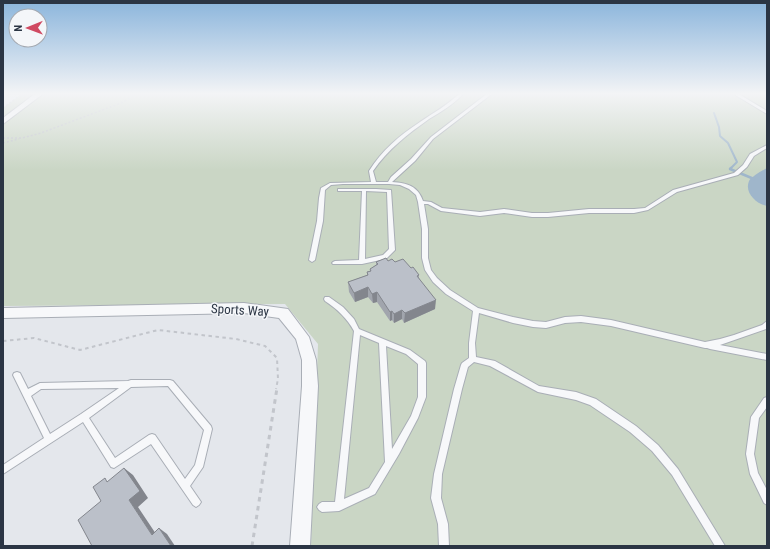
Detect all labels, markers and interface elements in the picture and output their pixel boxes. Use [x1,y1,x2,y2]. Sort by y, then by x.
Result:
north arrow [8,8,48,48]
text: N [12,24,25,32]
street label: Sports Way [211,301,270,319]

